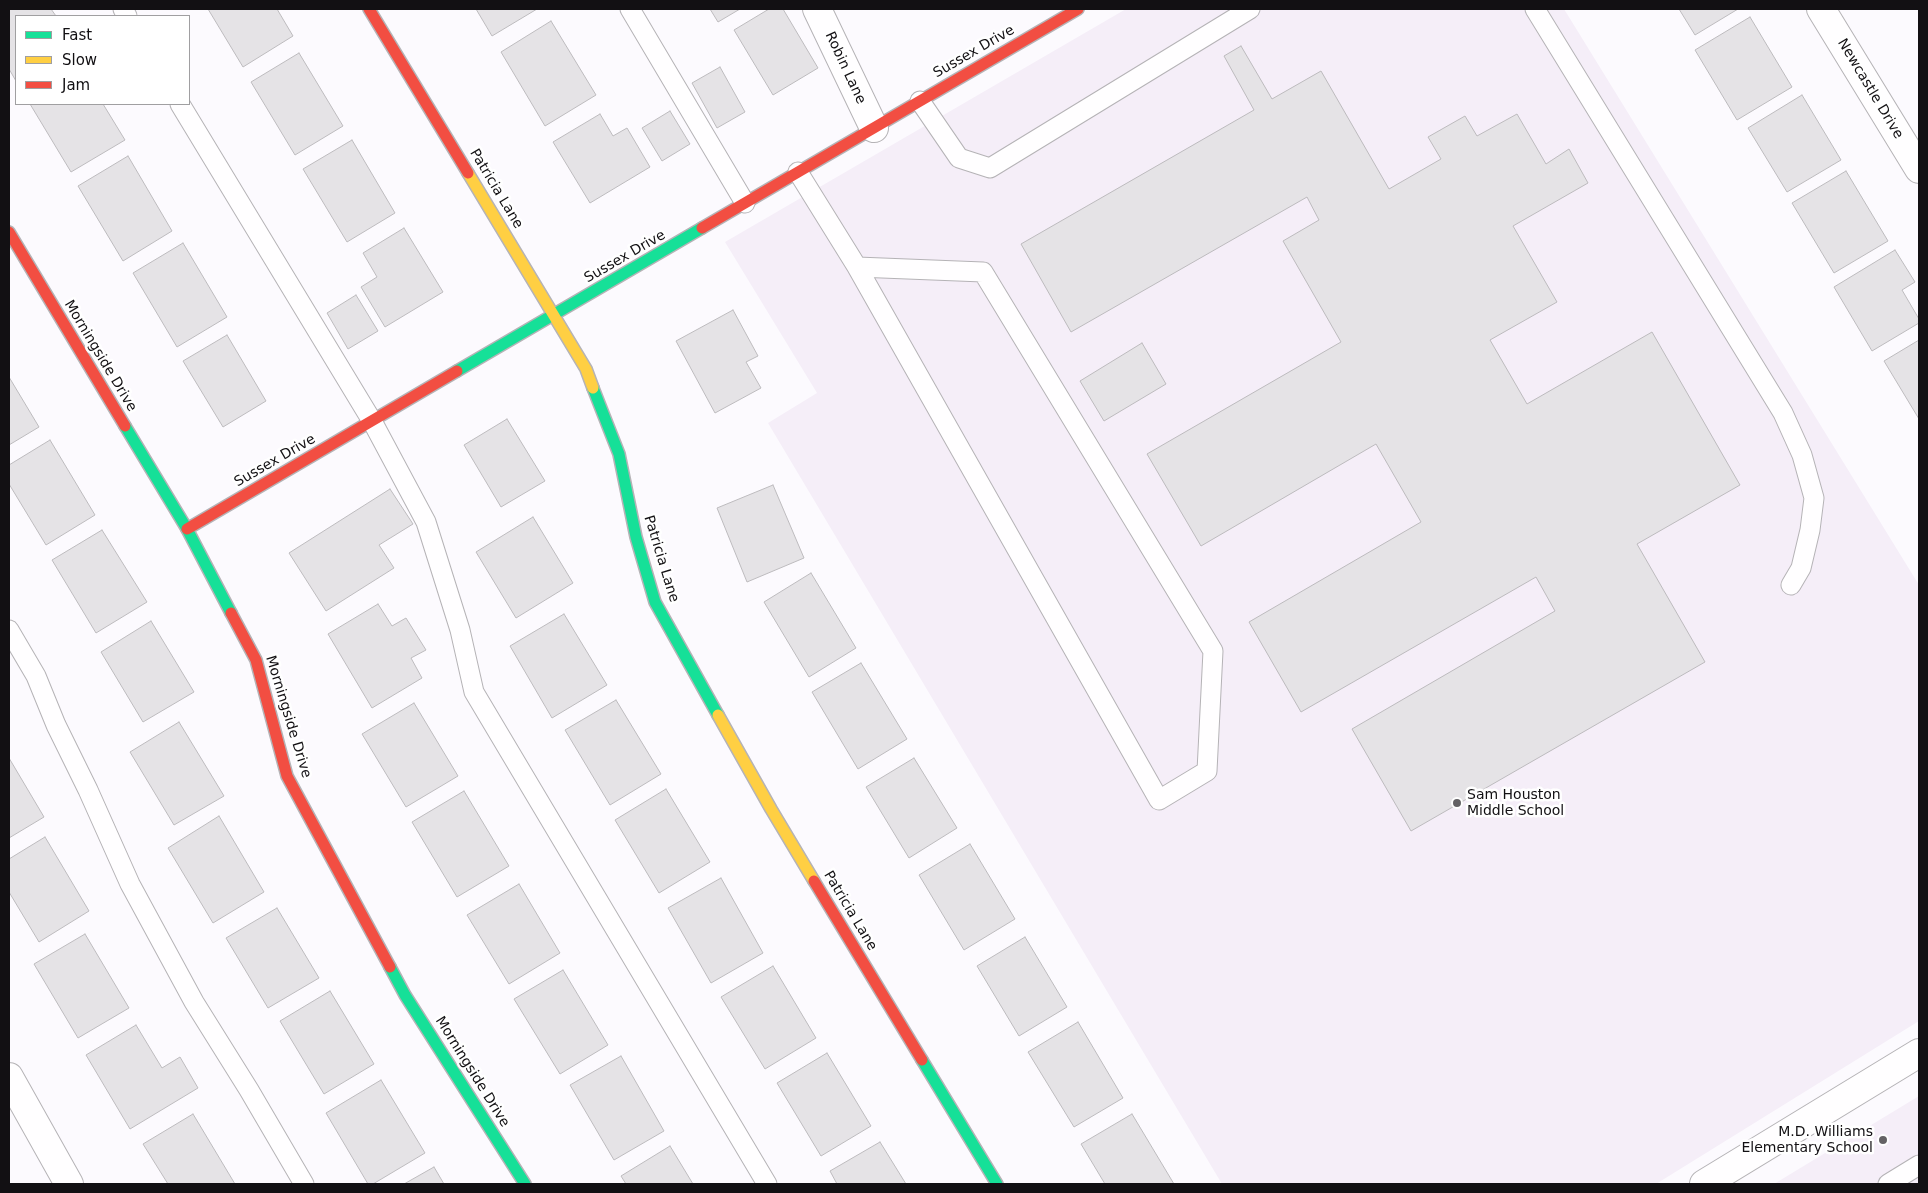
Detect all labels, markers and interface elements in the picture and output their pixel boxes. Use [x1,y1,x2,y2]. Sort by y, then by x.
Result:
legend [15,15,190,105]
street label: Sussex Drive [930,22,1018,82]
text: Fast [62,26,92,44]
street label: Robin Lane [821,29,869,107]
street label: Newcastle Drive [1833,36,1907,142]
text: Slow [62,51,97,69]
text: Jam [62,76,90,94]
street label: Patricia Lane [466,146,526,232]
street label: Sussex Drive [581,227,669,287]
street label: Morningside Drive [60,297,140,415]
street label: Sussex Drive [231,431,319,491]
street label: Patricia Lane [640,514,682,604]
street label: Morningside Drive [261,654,315,780]
place label: Sam Houston Middle School [1467,787,1564,820]
marker: Sam Houston Middle School [1451,797,1463,809]
street label: Patricia Lane [820,868,880,954]
street label: Morningside Drive [431,1014,513,1130]
place label: M.D. Williams Elementary School [1741,1124,1873,1156]
marker: M.D. Williams Elementary School [1877,1134,1889,1146]

